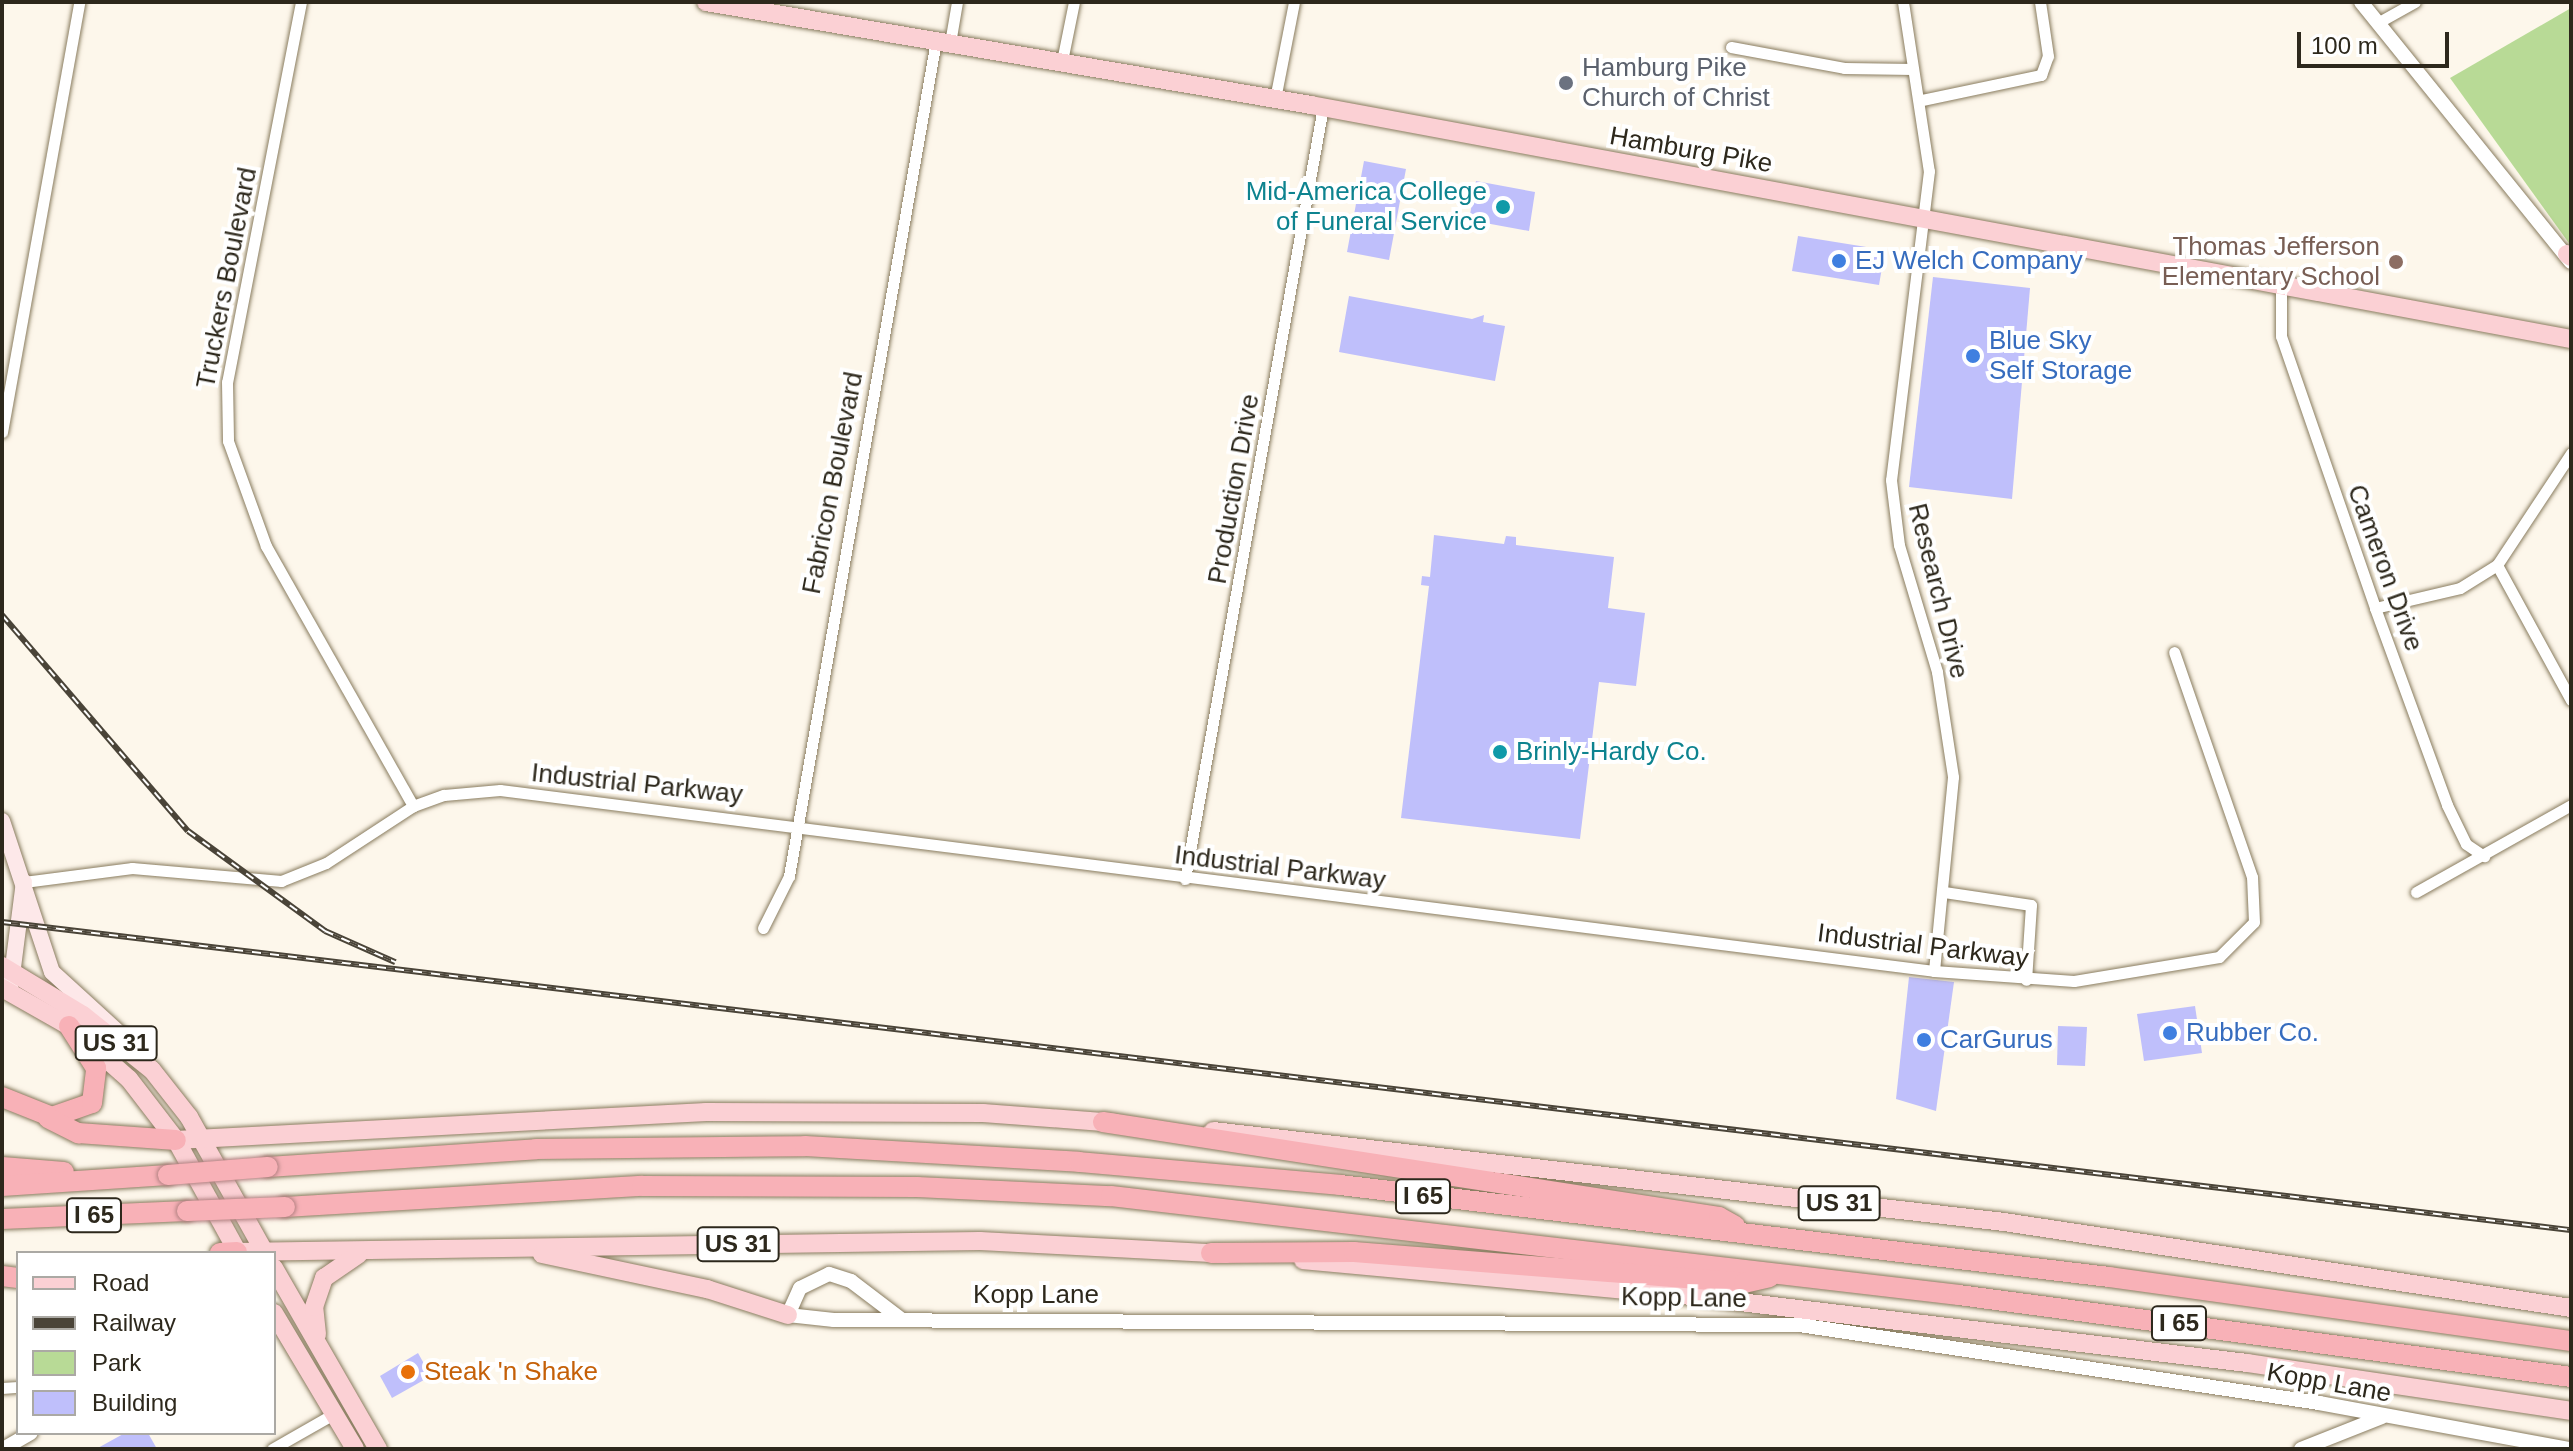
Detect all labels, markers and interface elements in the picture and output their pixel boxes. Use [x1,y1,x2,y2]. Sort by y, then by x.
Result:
scale bar [2301,16,2453,66]
text: 100 m [2311,32,2378,59]
place label: Hamburg Pike Church of Christ [1582,52,1770,114]
marker: Hamburg Pike Church of Christ [1557,74,1575,92]
street label: Hamburg Pike [1607,120,1775,180]
street label: Truckers Boulevard [190,165,264,391]
place label: Mid-America College of Funeral Service [1246,176,1487,238]
marker: Mid-America College of Funeral Service [1494,198,1512,216]
place label: Thomas Jefferson Elementary School [2162,231,2380,292]
place label: EJ Welch Company [1855,245,2083,277]
marker: EJ Welch Company [1830,252,1848,270]
marker: Thomas Jefferson Elementary School [2387,253,2405,271]
place label: Blue Sky Self Storage [1989,325,2132,386]
marker: Blue Sky Self Storage [1964,347,1982,365]
street label: Fabricon Boulevard [796,369,870,597]
street label: Production Drive [1202,392,1266,586]
street label: Cameron Drive [2340,481,2430,655]
street label: Research Drive [1901,500,1975,682]
place label: Brinly-Hardy Co. [1516,736,1707,768]
marker: Brinly-Hardy Co. [1491,743,1509,761]
street label: Industrial Parkway [530,757,744,811]
street label: Industrial Parkway [1173,840,1387,896]
street label: Industrial Parkway [1816,918,2030,974]
place label: Rubber Co. [2186,1017,2319,1049]
road number: US 31 [74,1023,158,1063]
place label: CarGurus [1940,1024,2053,1056]
marker: Rubber Co. [2161,1024,2179,1042]
marker: CarGurus [1915,1031,1933,1049]
road number: I 65 [1393,1176,1453,1216]
road number: US 31 [1797,1183,1881,1223]
road number: I 65 [64,1195,124,1235]
road number: US 31 [696,1224,780,1264]
legend [16,1251,276,1435]
text: Road [92,1269,149,1296]
street label: Kopp Lane [973,1279,1099,1311]
street label: Kopp Lane [1621,1281,1747,1315]
road number: I 65 [2149,1303,2209,1343]
text: Railway [92,1309,176,1336]
text: Park [92,1349,141,1376]
place label: Steak 'n Shake [424,1356,598,1388]
street label: Kopp Lane [2264,1357,2394,1409]
marker: Steak 'n Shake [399,1363,417,1381]
text: Building [92,1389,177,1416]

